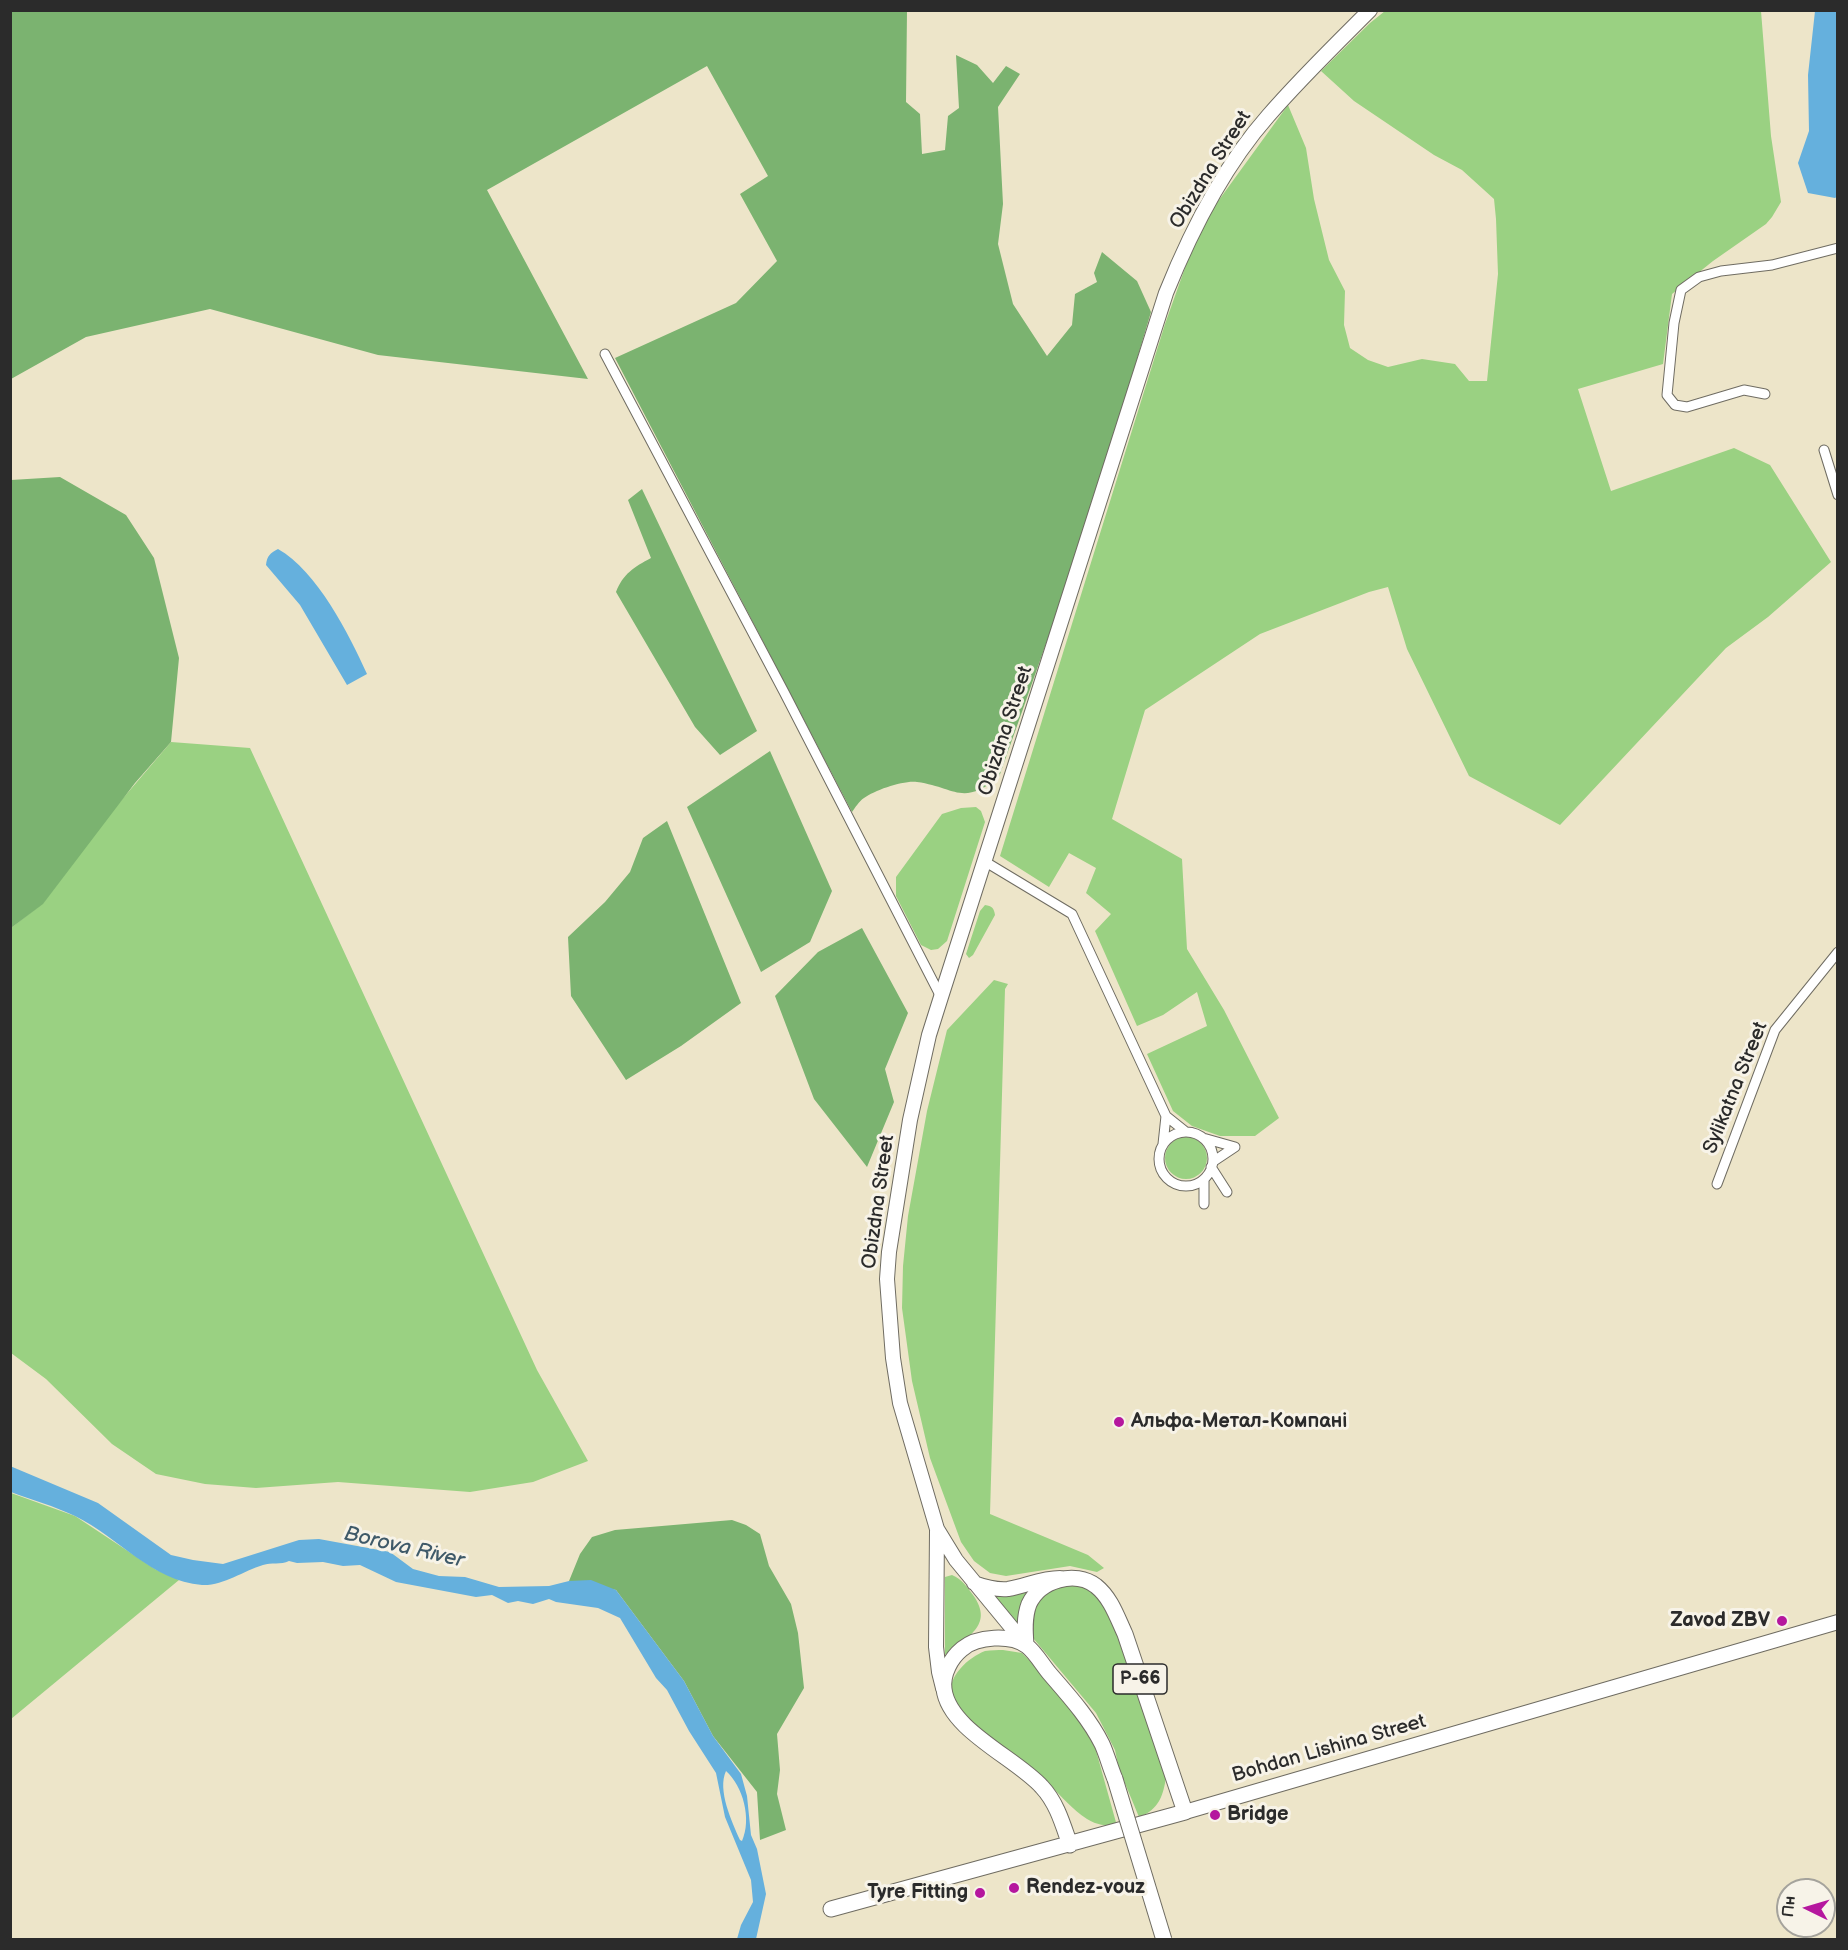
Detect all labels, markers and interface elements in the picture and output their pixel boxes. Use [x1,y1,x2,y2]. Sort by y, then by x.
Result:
street label: Obizdna Street [1165,106,1257,234]
street label: Obizdna Street [974,663,1038,799]
street label: Sylikatna Street [1699,1019,1773,1157]
street label: Obizdna Street [858,1134,900,1270]
place label: Альфа-Метал-Компані [1131,1410,1347,1434]
marker: Альфа-Метал-Компані [1112,1415,1126,1429]
water label: Borova River [342,1522,466,1574]
place label: Zavod ZBV [1670,1609,1770,1633]
marker: Zavod ZBV [1775,1614,1789,1628]
road number: Р-66 [1113,1664,1167,1694]
street label: Bohdan Lishina Street [1229,1710,1429,1788]
place label: Bridge [1227,1803,1288,1827]
marker: Bridge [1208,1808,1222,1822]
place label: Rendez-vouz [1026,1876,1145,1900]
north arrow [1776,1878,1836,1938]
place label: Tyre Fitting [867,1881,968,1905]
marker: Rendez-vouz [1007,1881,1021,1895]
marker: Tyre Fitting [973,1886,987,1900]
text: Пн [1779,1895,1800,1918]

